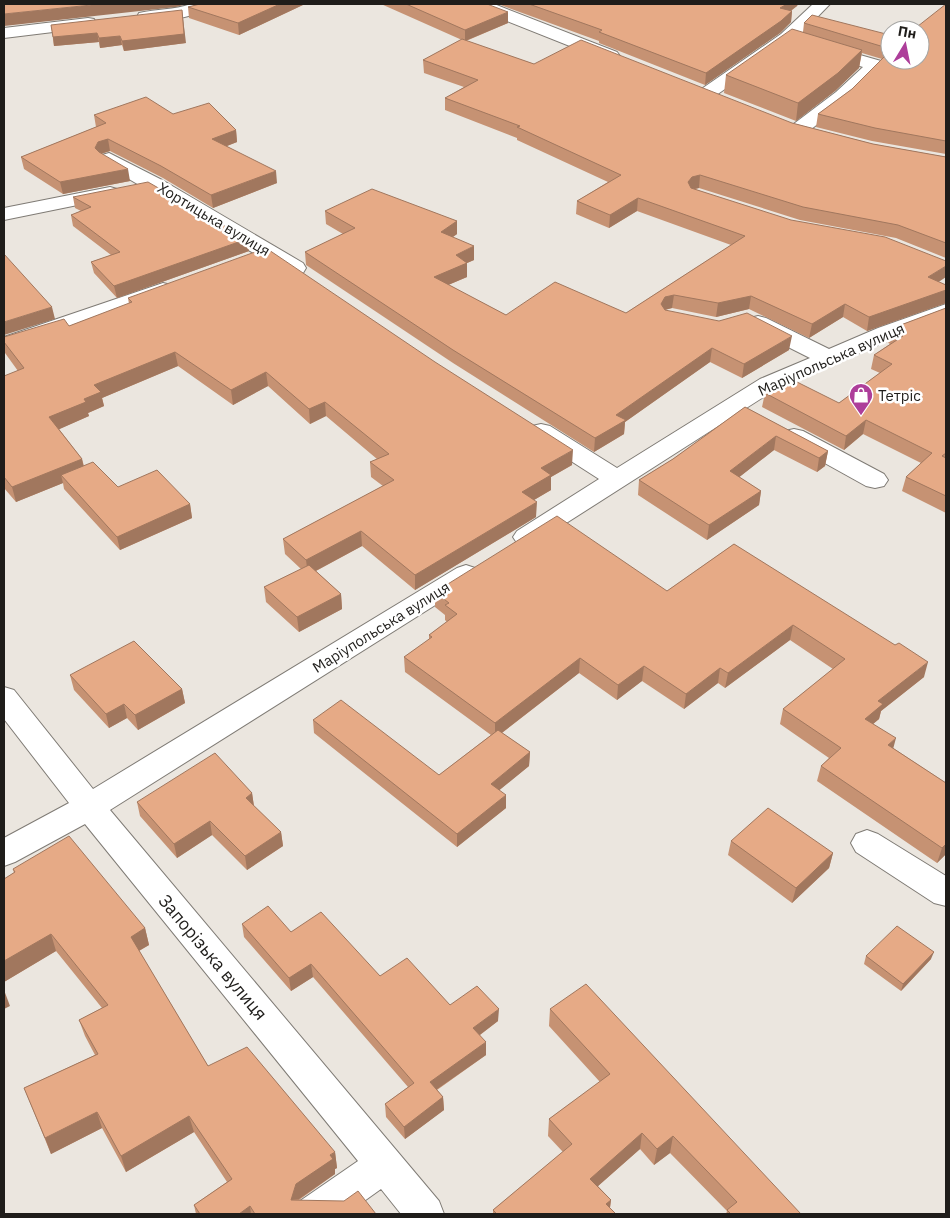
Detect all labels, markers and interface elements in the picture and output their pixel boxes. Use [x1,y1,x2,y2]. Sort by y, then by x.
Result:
north arrow [880,20,930,70]
text: Пн [897,22,918,43]
street label: Хортицька вулиця [154,178,274,260]
street label: Маріупольська вулиця [755,318,907,400]
shop icon: Тетріс [848,382,874,416]
place label: Тетріс [878,386,921,405]
street label: Маріупольська вулиця [309,577,453,677]
street label: Запорізька вулиця [154,889,272,1025]

